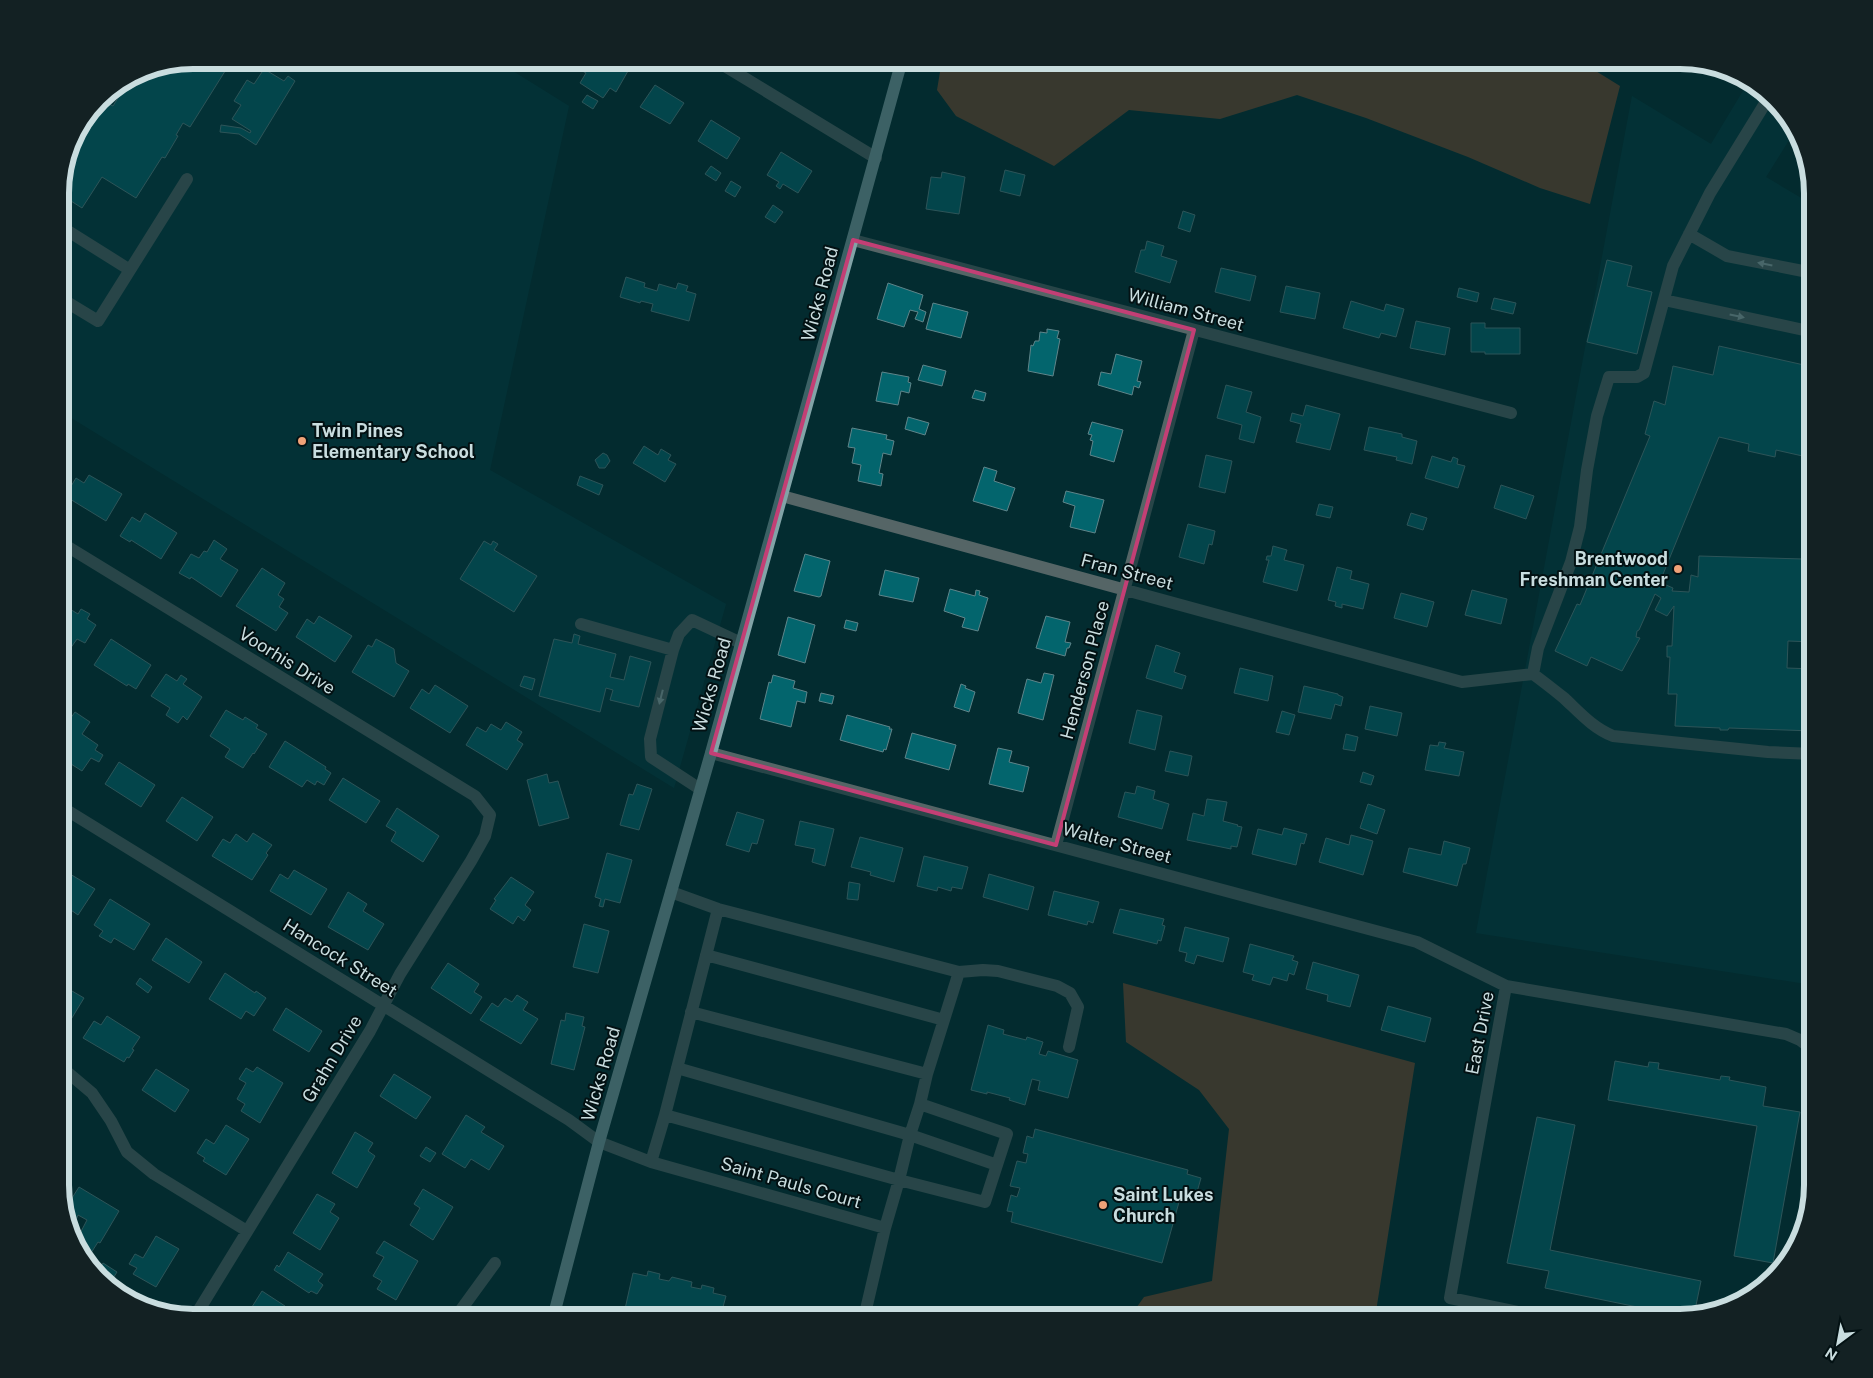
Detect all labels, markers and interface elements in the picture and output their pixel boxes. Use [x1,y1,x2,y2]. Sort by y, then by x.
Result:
street label: Wicks Road [797,244,842,344]
one-way arrow [1757,259,1773,267]
street label: William Street [1126,284,1246,335]
one-way arrow [1729,312,1745,320]
place label: Twin Pines Elementary School [312,420,475,462]
marker: Twin Pines Elementary School [296,435,308,447]
place label: Brentwood Freshman Center [1519,548,1669,590]
street label: Fran Street [1079,549,1176,594]
marker: Brentwood Freshman Center [1672,563,1684,575]
street label: Henderson Place [1056,598,1113,742]
street label: Voorhis Drive [235,623,339,699]
street label: Wicks Road [688,635,735,734]
one-way arrow [657,690,665,705]
street label: Walter Street [1060,818,1174,867]
street label: Hancock Street [279,914,401,1001]
street label: East Drive [1461,990,1498,1076]
street label: Grahn Drive [297,1011,366,1106]
street label: Wicks Road [577,1024,624,1123]
street label: Saint Pauls Court [718,1152,864,1213]
place label: Saint Lukes Church [1113,1184,1213,1226]
marker: Saint Lukes Church [1097,1199,1109,1211]
north arrow [1813,1318,1863,1368]
text: N [1822,1344,1840,1364]

